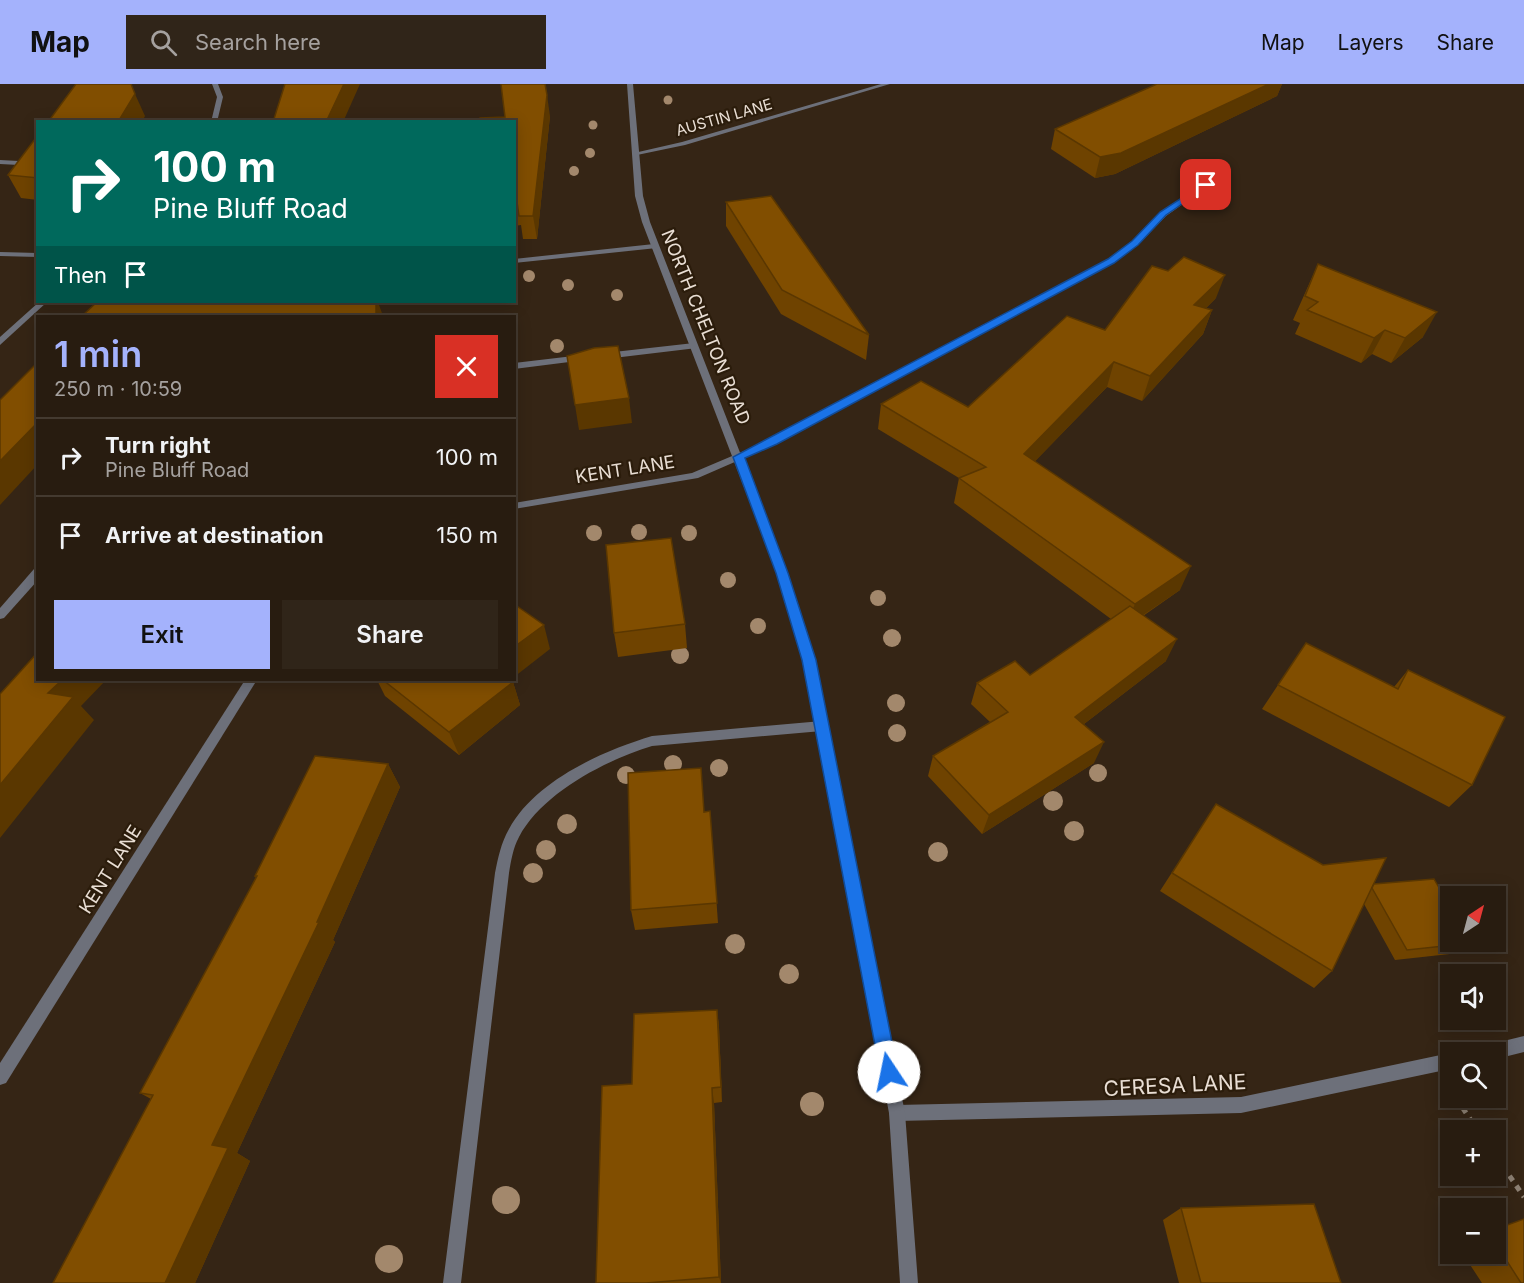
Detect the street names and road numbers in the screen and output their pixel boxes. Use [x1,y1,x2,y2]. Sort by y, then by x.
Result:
street label: AUSTIN LANE [674,94,774,140]
street label: NORTH CHELTON ROAD [657,226,755,428]
street label: KENT LANE [574,451,676,487]
street label: KENT LANE [75,821,145,917]
street label: CERESA LANE [1103,1069,1247,1101]

